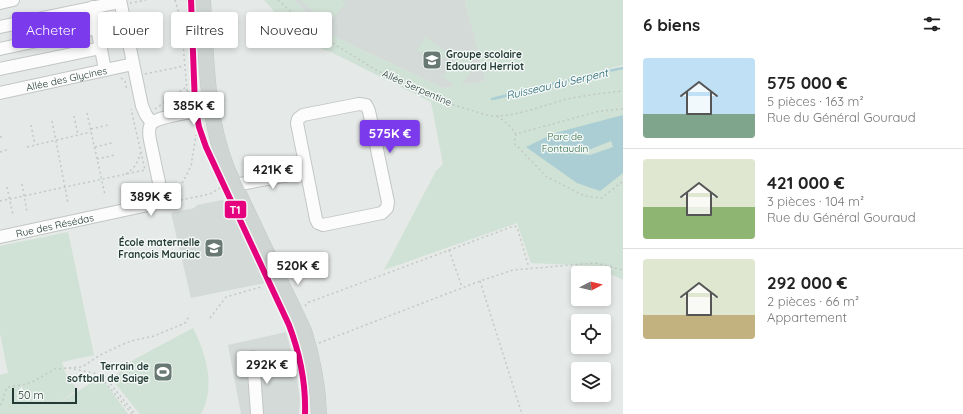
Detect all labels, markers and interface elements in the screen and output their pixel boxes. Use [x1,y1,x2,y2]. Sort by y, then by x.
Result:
chip: Acheter [12,12,90,48]
chip: Louer [98,12,163,48]
chip: Filtres [171,12,238,48]
chip: Nouveau [246,12,332,48]
icon: filters [921,13,943,35]
text: 6 biens [643,14,700,35]
place label: Groupe scolaire Edouard Herriot [446,48,524,73]
school or university icon: Groupe scolaire Edouard Herriot [421,49,443,71]
street label: Allée des Glycines [25,63,108,94]
water label: Ruisseau du Serpent [505,65,610,103]
street label: Allée Serpentine [380,67,454,109]
text: 575 000 € [767,72,847,93]
icon: home [675,74,723,122]
pin: 385K € [161,92,227,126]
text: 5 pièces · 163 m² [767,93,864,109]
text: 385K € [173,97,215,113]
text: Rue du Général Gouraud [767,109,916,125]
pin: 575K € [357,120,423,154]
text: 575K € [369,125,411,141]
park label: Parc de Fontaudin [542,130,588,155]
pin: 421K € [240,156,306,190]
text: 421K € [253,161,293,177]
text: 421 000 € [767,172,845,193]
icon: home [675,175,723,223]
pin: 389K € [118,183,184,217]
text: 389K € [130,188,172,204]
text: 3 pièces · 104 m² [767,193,864,209]
line badge: T1 [224,200,247,219]
text: T1 [229,203,241,217]
text: Rue du Général Gouraud [767,209,916,225]
street label: Rue des Résédas [15,210,95,240]
place label: École maternelle François Mauriac [118,236,200,261]
school or university icon: École maternelle François Mauriac [203,237,225,259]
pin: 520K € [265,252,331,286]
text: 520K € [276,257,320,273]
north arrow [571,266,611,306]
map controls [571,266,611,402]
text: 292 000 € [767,272,848,293]
icon: home [675,275,723,323]
text: 2 pièces · 66 m² [767,293,859,309]
text: Appartement [767,309,847,325]
button: locate [571,314,611,354]
pin: 292K € [234,351,300,385]
text: 292K € [246,356,288,372]
place label: Terrain de softball de Saige [67,360,149,385]
sports icon: Terrain de softball de Saige [152,361,174,383]
button: layers [571,362,611,402]
scale bar [12,386,77,405]
text: 50 m [18,388,44,402]

